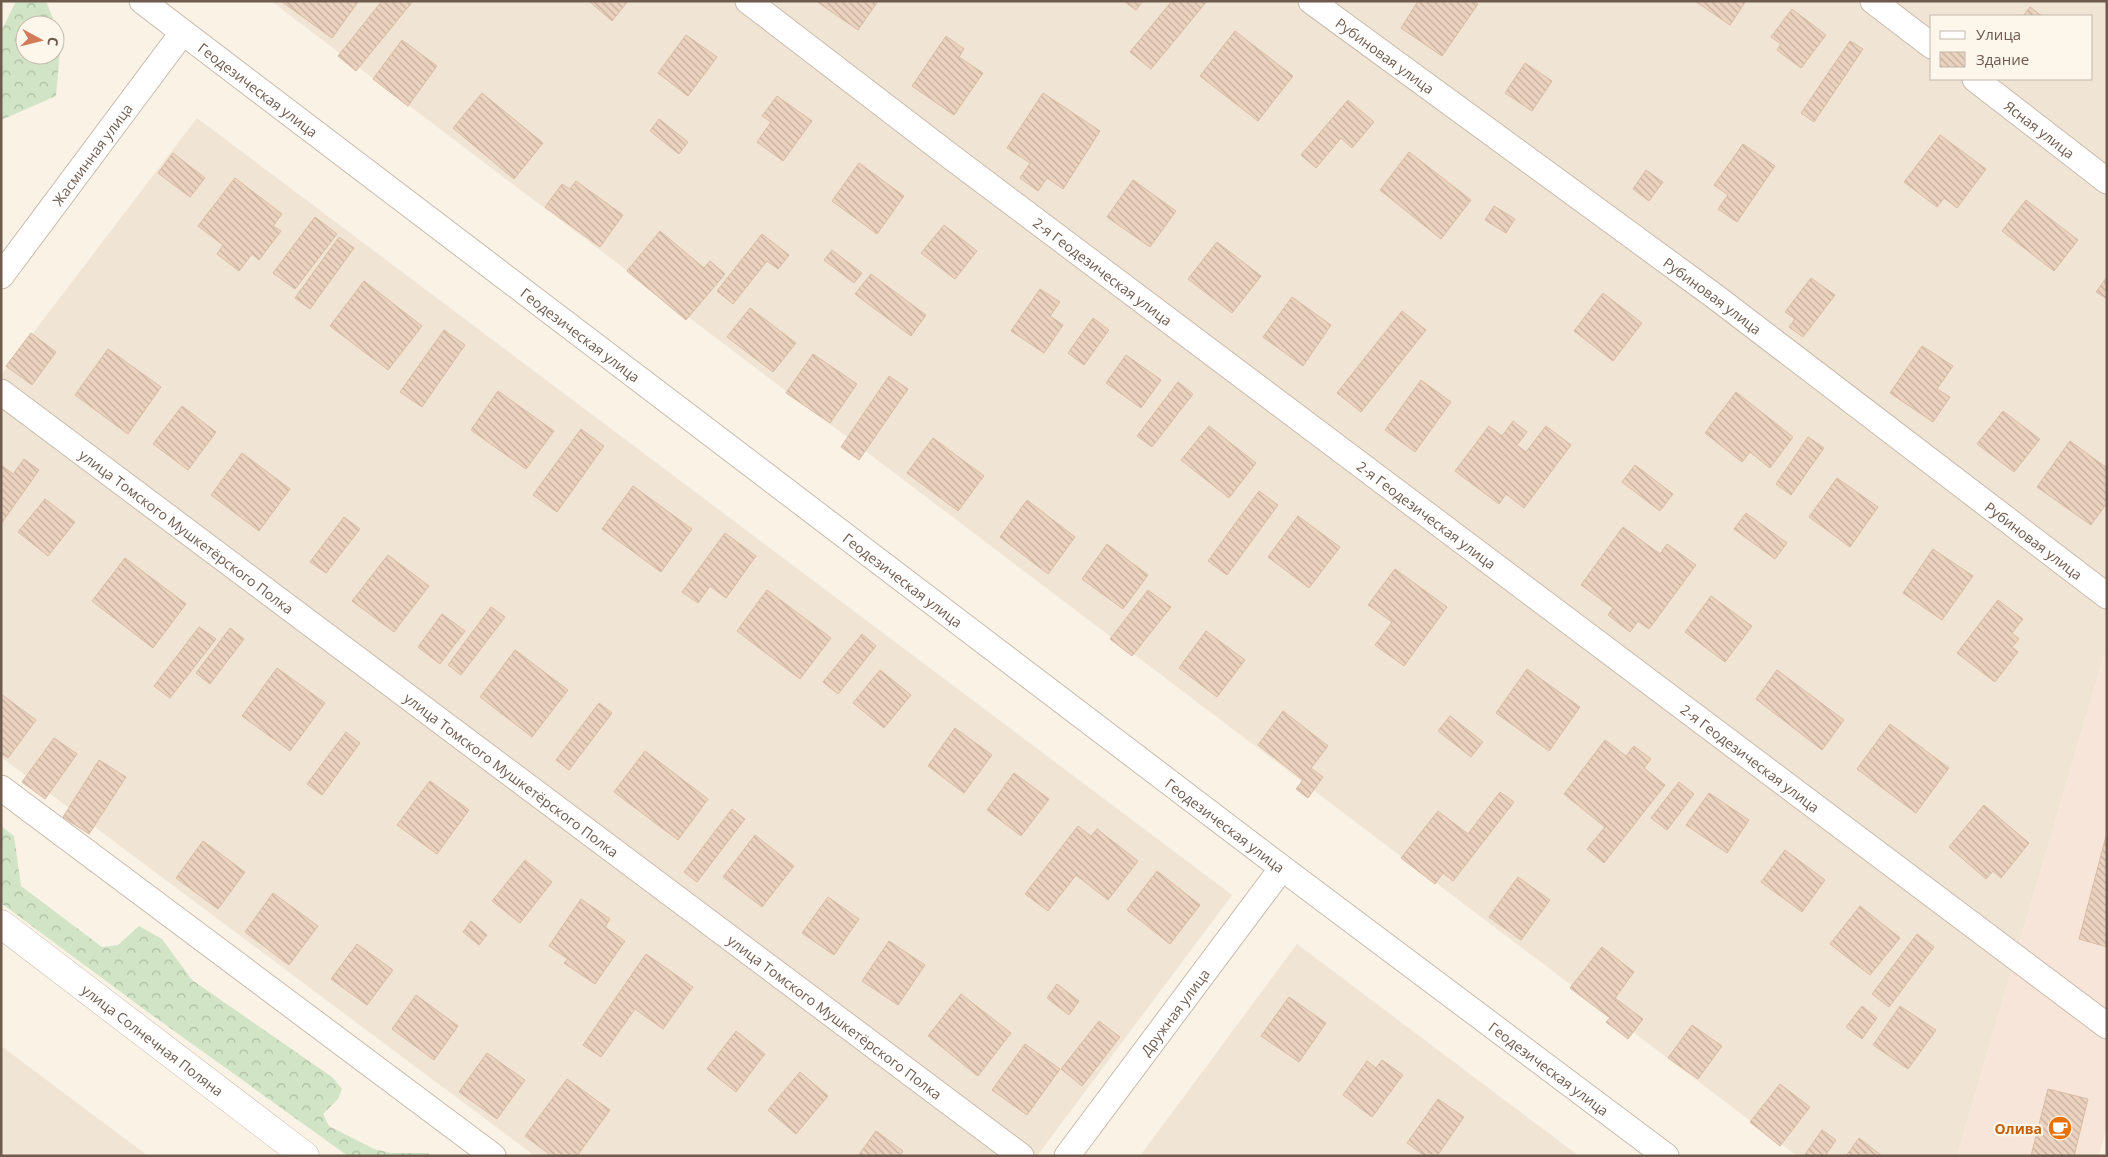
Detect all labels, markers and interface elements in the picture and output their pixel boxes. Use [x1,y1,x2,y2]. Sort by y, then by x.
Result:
street label: Рубиновая улица [1332,13,1438,98]
north arrow [15,15,65,65]
legend [1930,15,2093,80]
text: Улица [1976,24,2021,44]
text: С [43,36,63,47]
street label: Геодезическая улица [195,38,322,141]
text: Здание [1976,49,2029,69]
street label: Ясная улица [2001,96,2079,162]
street label: Жасминная улица [48,99,136,209]
street label: 2-я Геодезическая улица [1030,213,1176,329]
street label: Рубиновая улица [1660,253,1766,338]
street label: Геодезическая улица [517,283,644,386]
street label: улица Томского Мушкетёрского Полка [76,445,298,618]
street label: 2-я Геодезическая улица [1353,456,1500,573]
street label: Рубиновая улица [1981,497,2087,584]
street label: Геодезическая улица [839,528,966,631]
street label: улица Томского Мушкетёрского Полка [401,688,623,861]
street label: 2-я Геодезическая улица [1677,699,1824,816]
street label: Геодезическая улица [1162,773,1289,876]
street label: улица Томского Мушкетёрского Полка [724,930,946,1103]
street label: Дружная улица [1136,964,1213,1059]
street label: улица Солнечная Поляна [78,980,228,1100]
street label: Геодезическая улица [1485,1017,1613,1119]
cafe icon: Олива [2047,1115,2073,1141]
place label: Олива [1994,1119,2042,1138]

